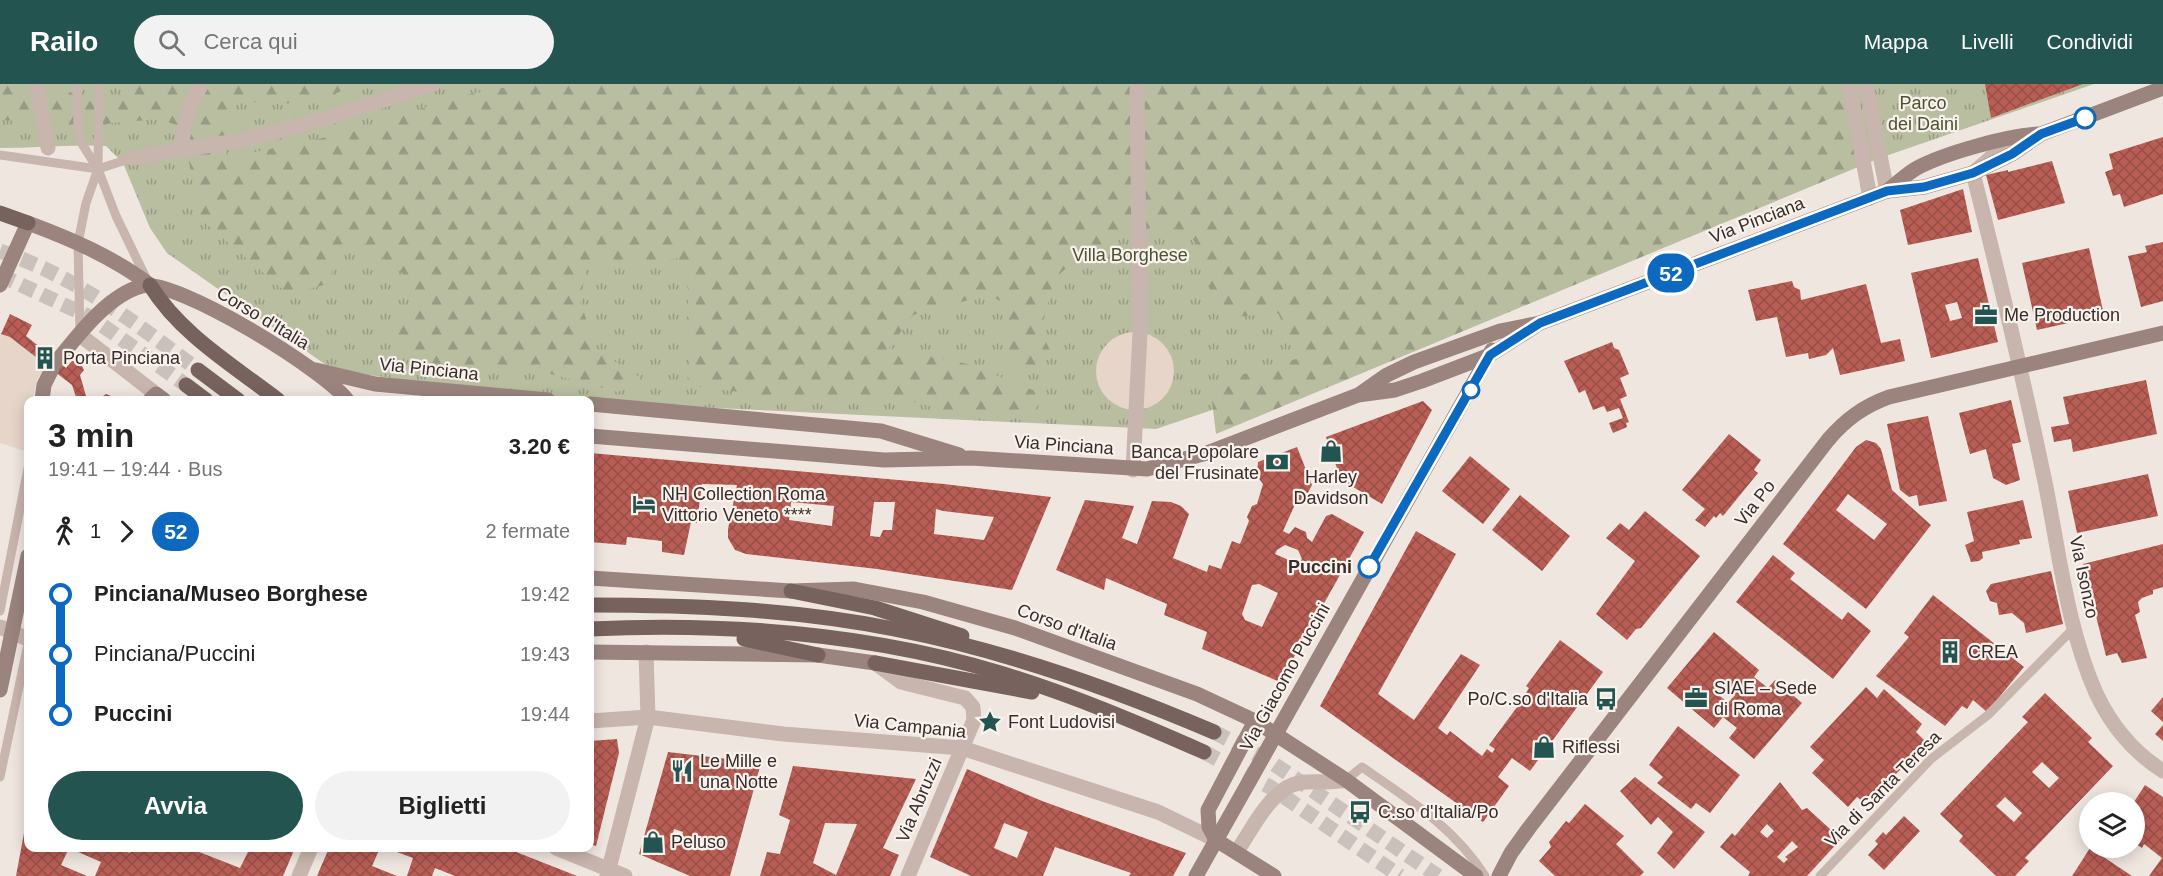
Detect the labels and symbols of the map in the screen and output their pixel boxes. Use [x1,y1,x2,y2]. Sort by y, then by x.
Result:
park label: Parco dei Daini [1888,93,1958,134]
unlabelled marker [2074,107,2096,129]
street label: Via Pinciana [1707,192,1808,247]
park label: Villa Borghese [1072,245,1188,265]
line badge: 52 [1644,254,1698,292]
street label: Corso d'Italia [213,283,314,354]
office icon: Me Production [1973,302,1999,328]
place label: Me Production [2004,305,2120,325]
building icon: Porta Pinciana [32,345,58,371]
place label: Porta Pinciana [63,348,181,368]
street label: Via Pinciana [378,354,481,384]
unlabelled marker [1462,381,1480,399]
street label: Via Pinciana [1014,432,1115,459]
shop icon: Harley Davidson [1318,438,1344,464]
place label: Banca Popolare del Frusinate [1131,442,1259,483]
bank icon: Banca Popolare del Frusinate [1264,449,1290,475]
place label: Harley Davidson [1293,467,1369,508]
street label: Via Po [1731,476,1779,530]
place label: NH Collection Roma Vittorio Veneto **** [662,484,826,525]
hotel icon: NH Collection Roma Vittorio Veneto **** [631,491,657,517]
street label: Via Isonzo [2066,534,2102,620]
marker: Puccini [1358,556,1380,578]
place label: Puccini [1288,557,1352,577]
street label: Corso d'Italia [1014,600,1120,655]
street label: Via Giacomo Puccini [1236,600,1334,754]
building icon: CREA [1937,639,1963,665]
place label: CREA [1968,642,2018,662]
place label: SIAE – Sede di Roma [1714,678,1817,719]
office icon: SIAE – Sede di Roma [1683,685,1709,711]
bus stop icon: Po/C.so d'Italia [1593,686,1619,712]
place label: Po/C.so d'Italia [1468,689,1589,709]
place icon: Font Ludovisi [977,709,1003,735]
street label: Via Campania [853,710,968,742]
place label: Font Ludovisi [1008,712,1115,732]
street label: Via di Santa Teresa [1821,726,1946,851]
shop icon: Riflessi [1531,734,1557,760]
place label: Riflessi [1562,737,1620,757]
place label: Le Mille e una Notte [700,751,778,792]
street label: Via Abruzzi [892,755,946,845]
restaurant icon: Le Mille e una Notte [669,758,695,784]
bus stop icon: C.so d'Italia/Po [1347,799,1373,825]
place label: C.so d'Italia/Po [1378,802,1499,822]
shop icon: Peluso [640,829,666,855]
place label: Peluso [671,832,726,852]

